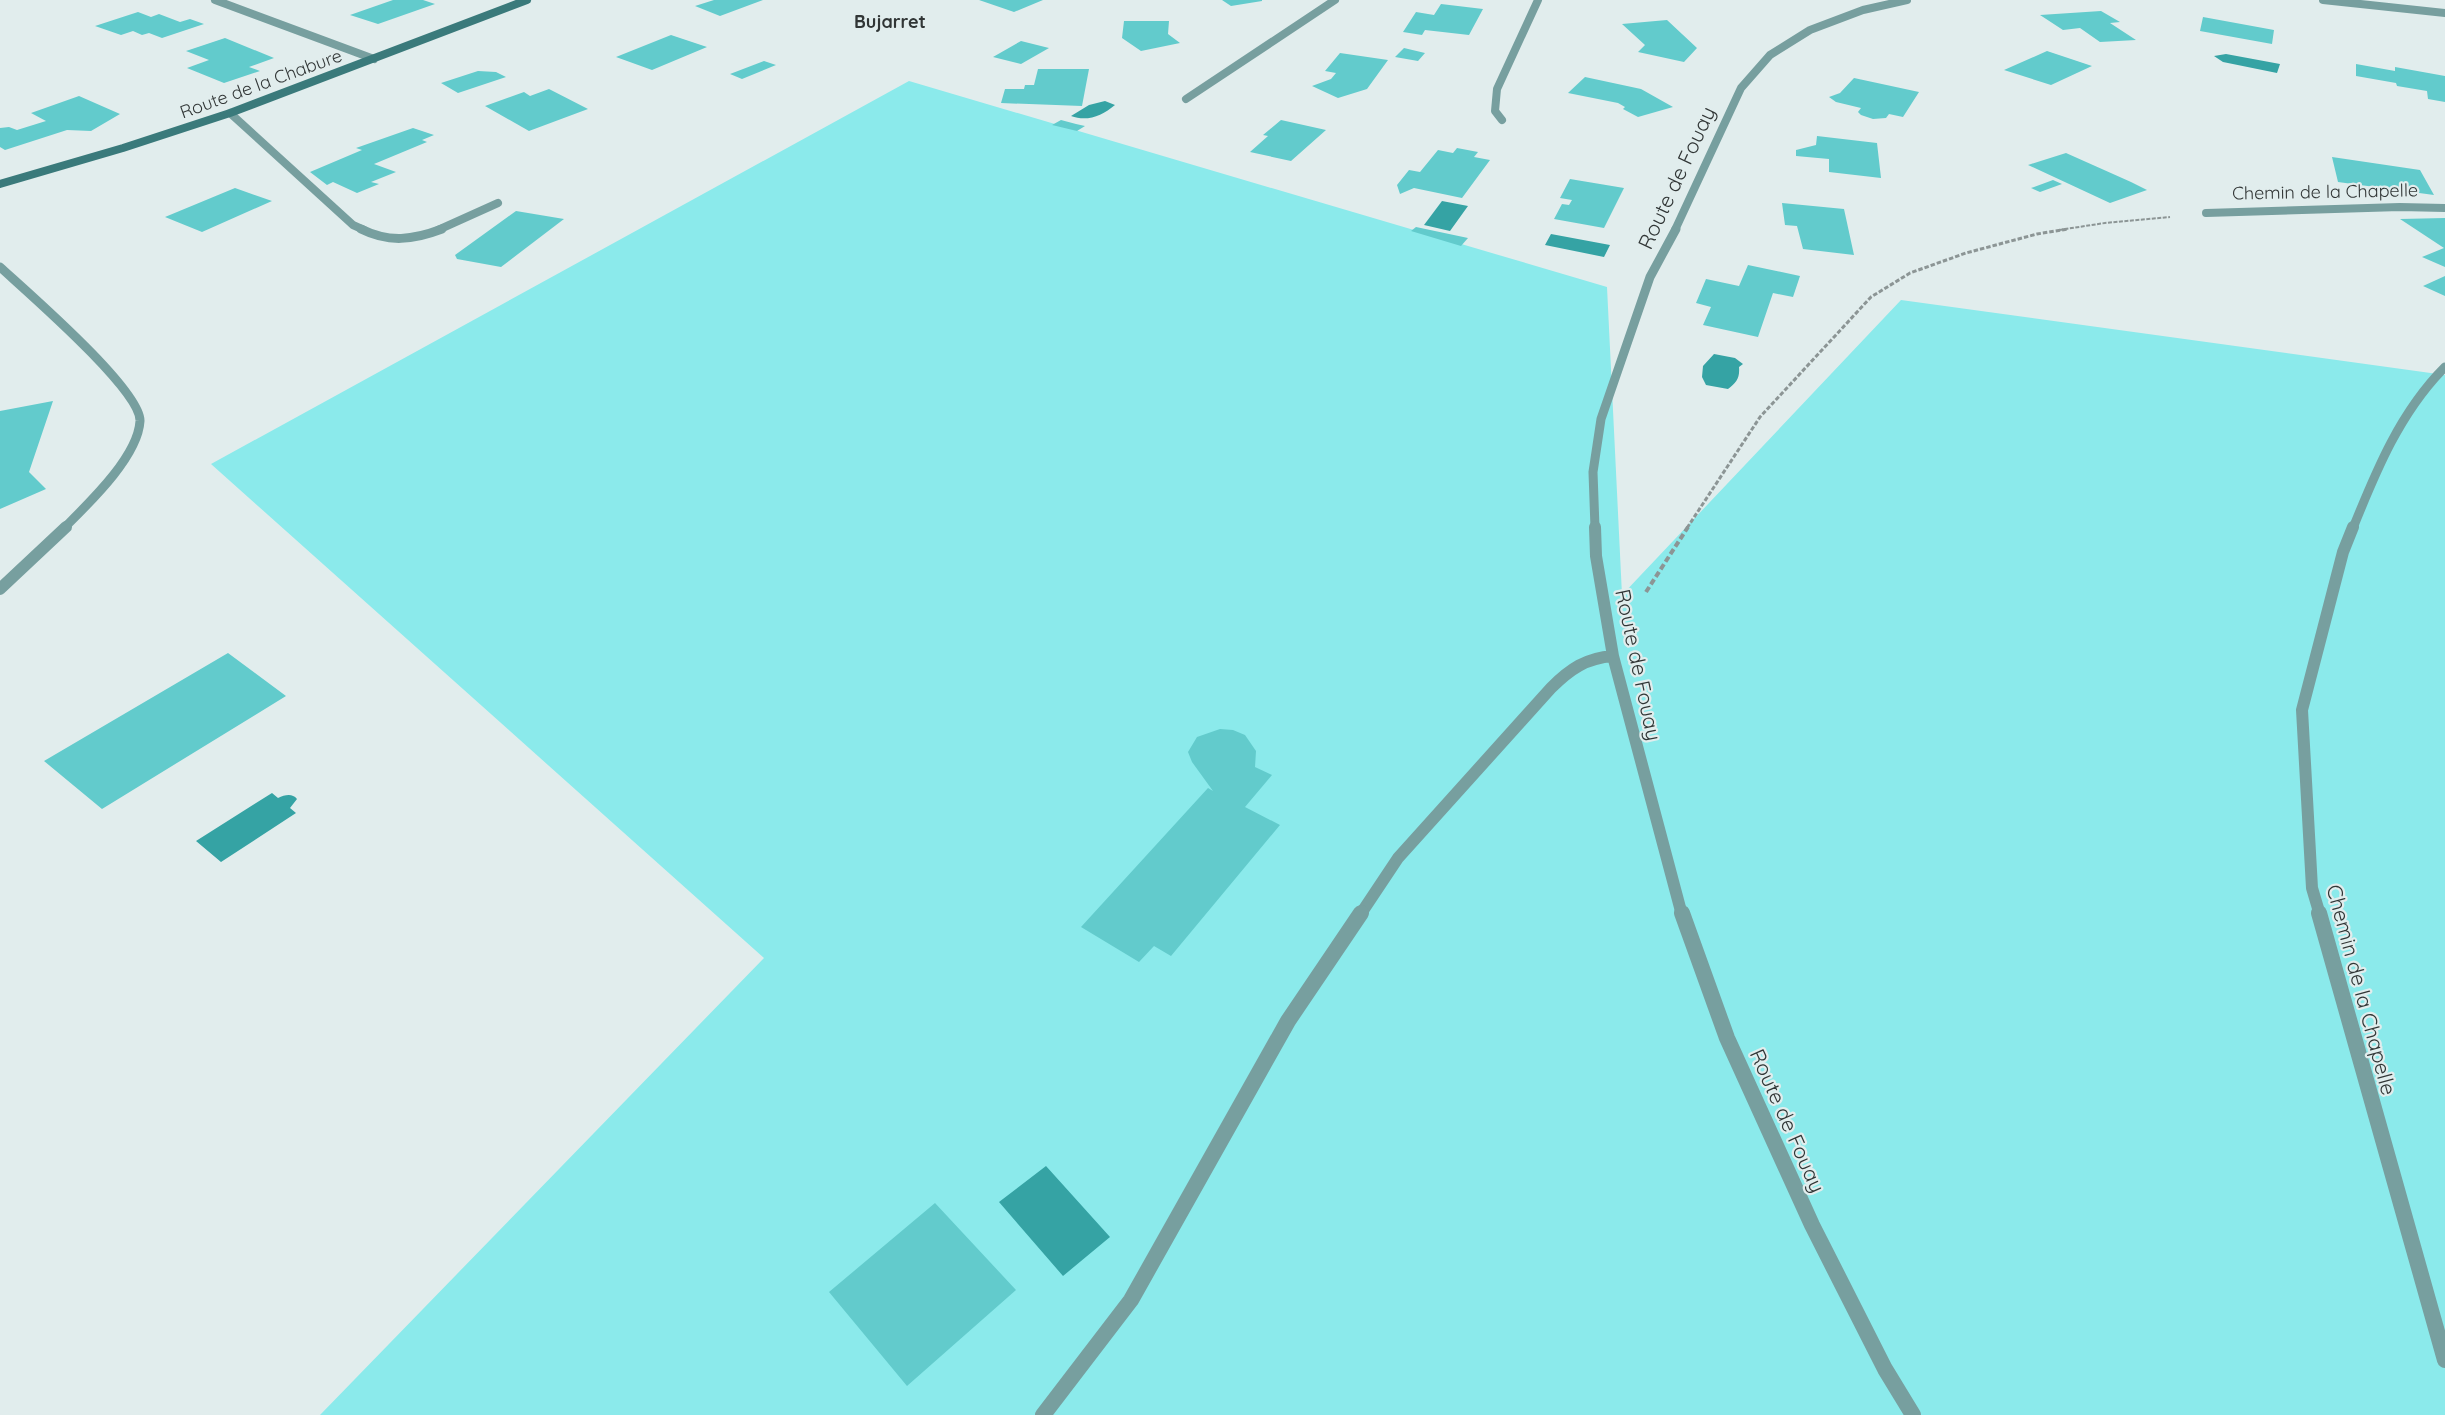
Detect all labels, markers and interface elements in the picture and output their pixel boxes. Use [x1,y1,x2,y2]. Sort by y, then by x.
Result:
district label: Bujarret [854,10,926,33]
street label: Route de la Chabure [177,44,345,124]
street label: Route de Fouay [1632,102,1721,253]
street label: Chemin de la Chapelle [2232,178,2418,205]
street label: Route de Fouay [1610,587,1668,743]
street label: Chemin de la Chapelle [2321,882,2403,1098]
street label: Route de Fouay [1745,1045,1831,1196]

